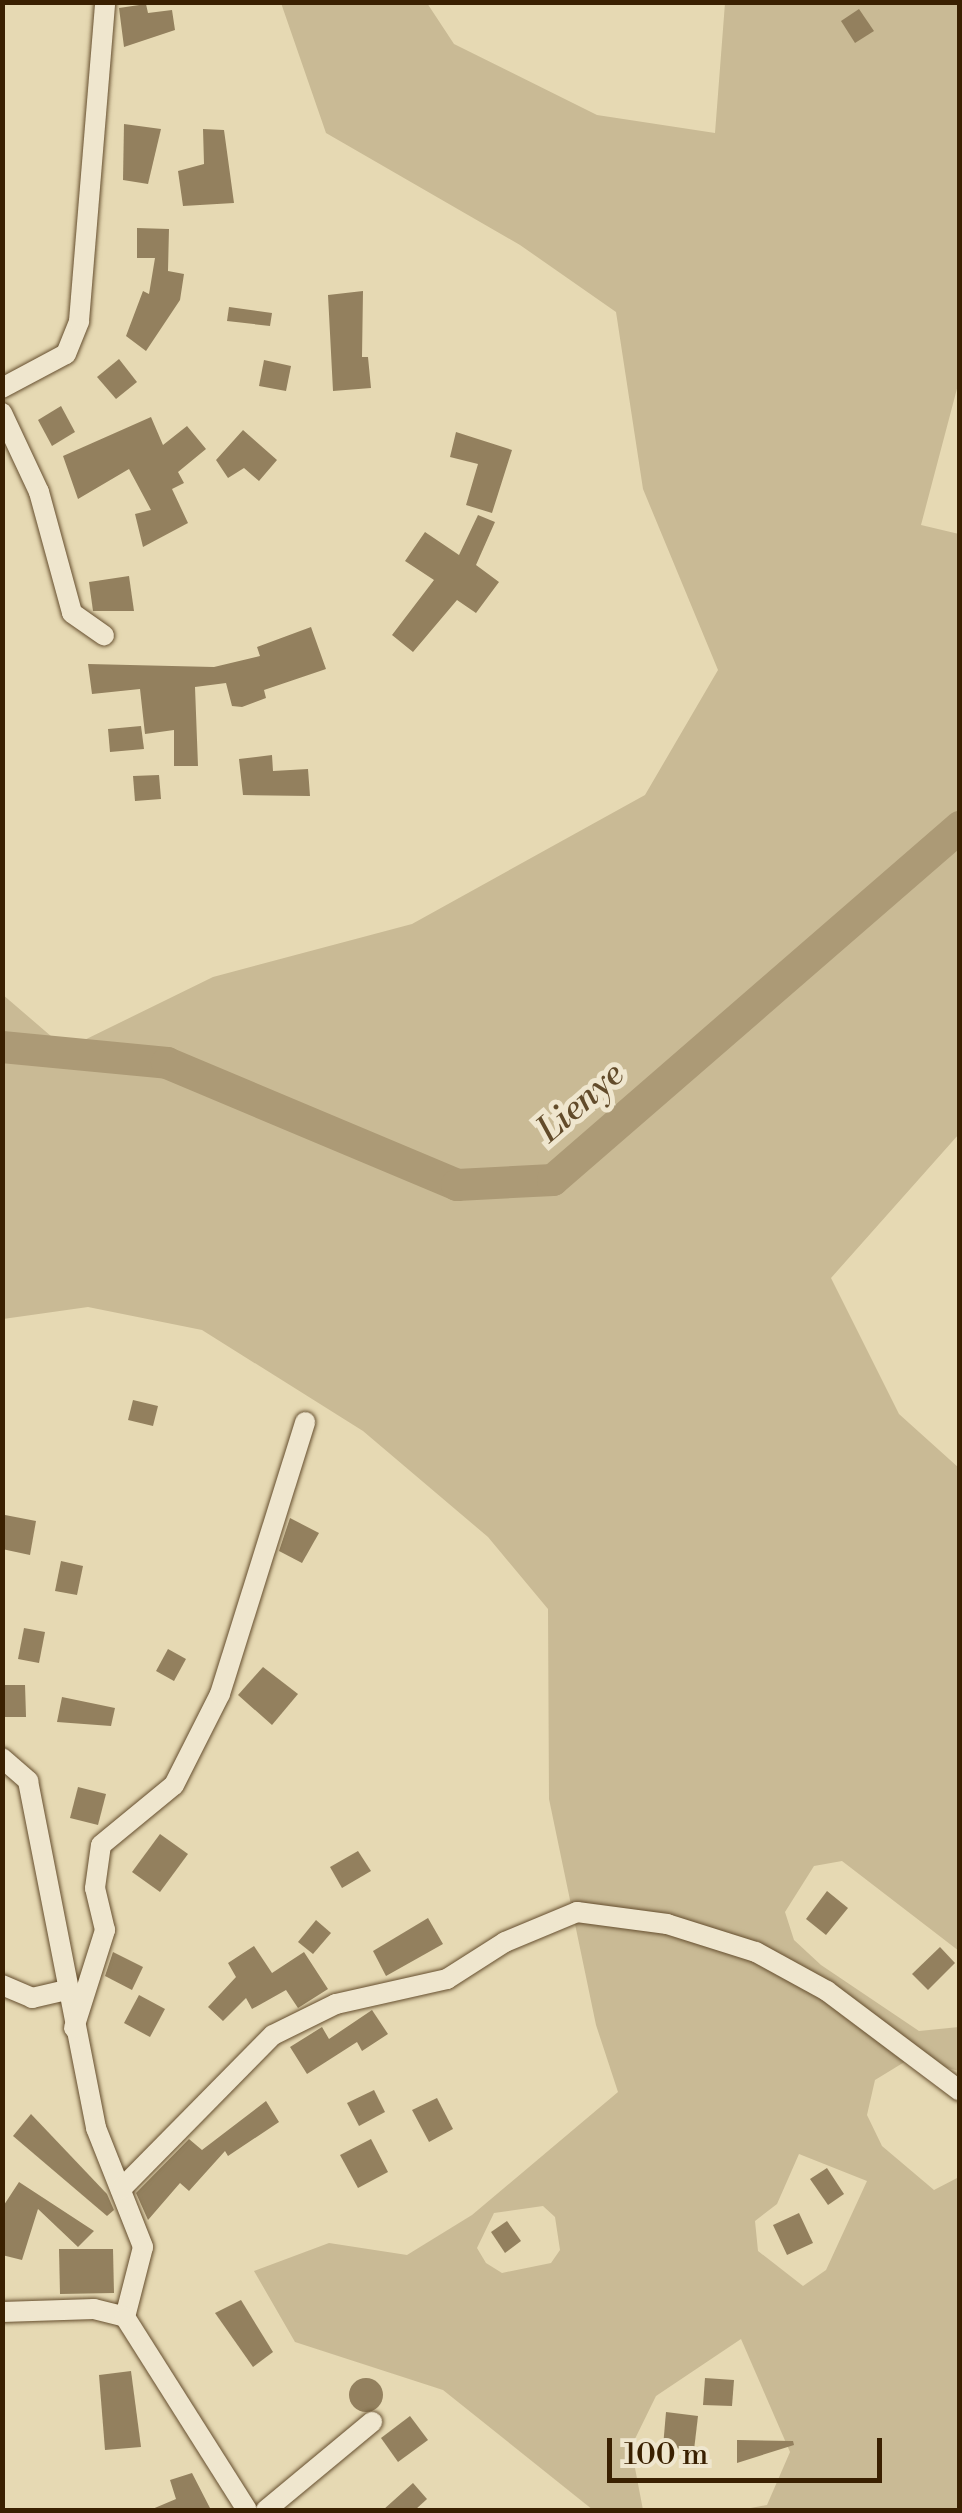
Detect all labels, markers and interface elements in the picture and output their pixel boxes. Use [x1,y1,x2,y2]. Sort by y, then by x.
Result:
water label: Lienye [529,1054,633,1152]
scale bar [612,2418,887,2480]
text: 100 m [624,2436,708,2474]

